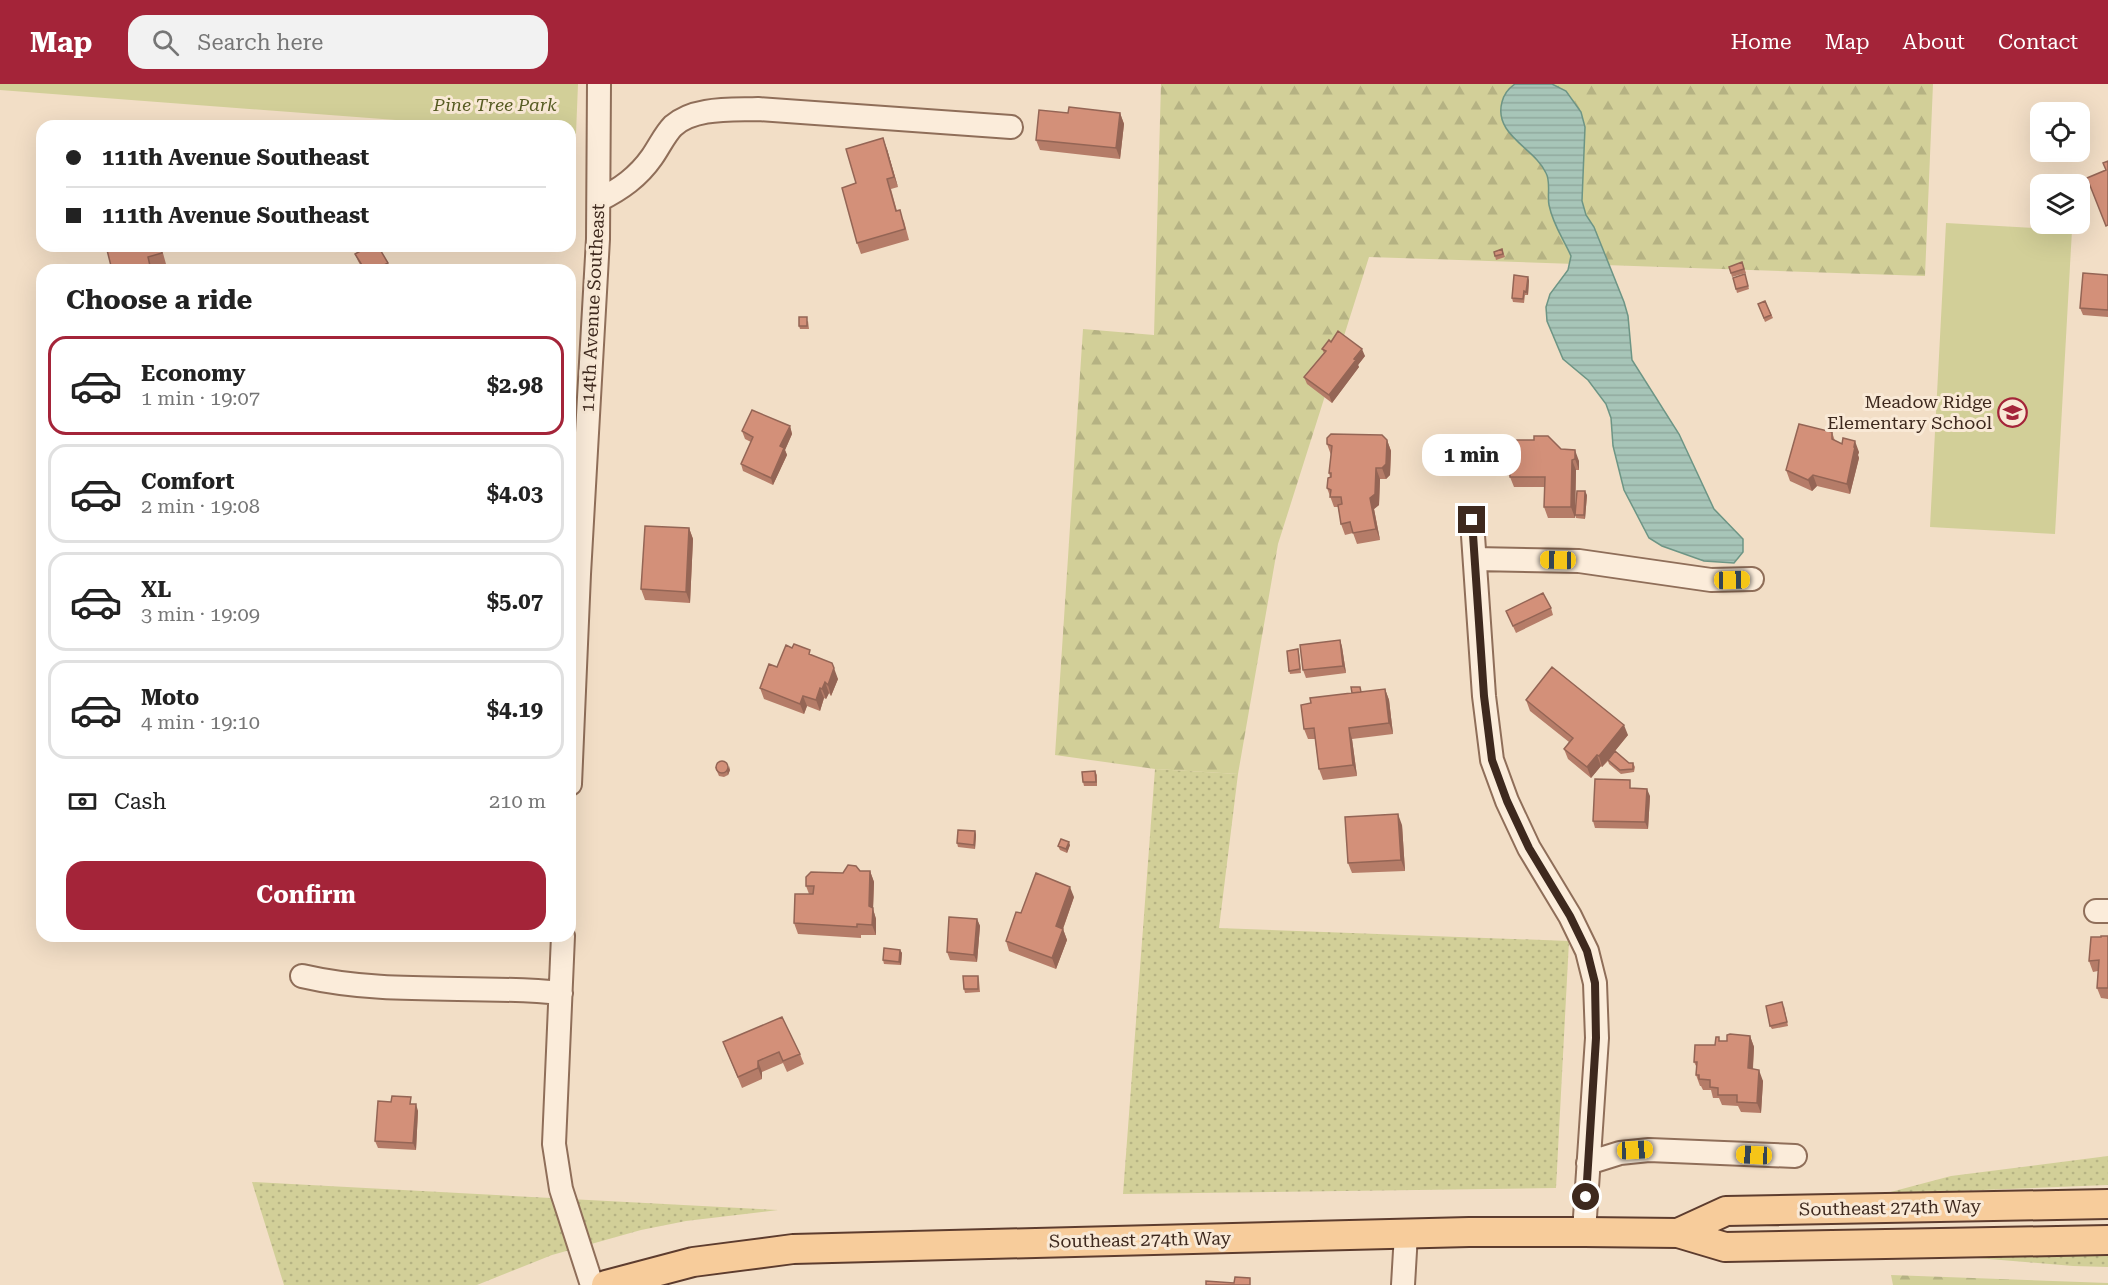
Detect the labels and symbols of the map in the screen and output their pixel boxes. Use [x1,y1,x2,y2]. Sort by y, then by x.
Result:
park label: Pine Tree Park [432,94,557,115]
street label: 114th Avenue Southeast [577,203,608,413]
place label: Meadow Ridge Elementary School [1827,391,1992,433]
school or university icon: Meadow Ridge Elementary School [1997,396,2029,428]
callout: 1 min [1422,433,1522,475]
route end [1458,506,1485,533]
car [1540,551,1576,569]
car [1714,571,1750,589]
car [1617,1140,1653,1160]
car [1736,1145,1772,1165]
route start [1572,1183,1599,1210]
street label: Southeast 274th Way [1799,1195,1982,1220]
street label: Southeast 274th Way [1049,1227,1232,1252]

